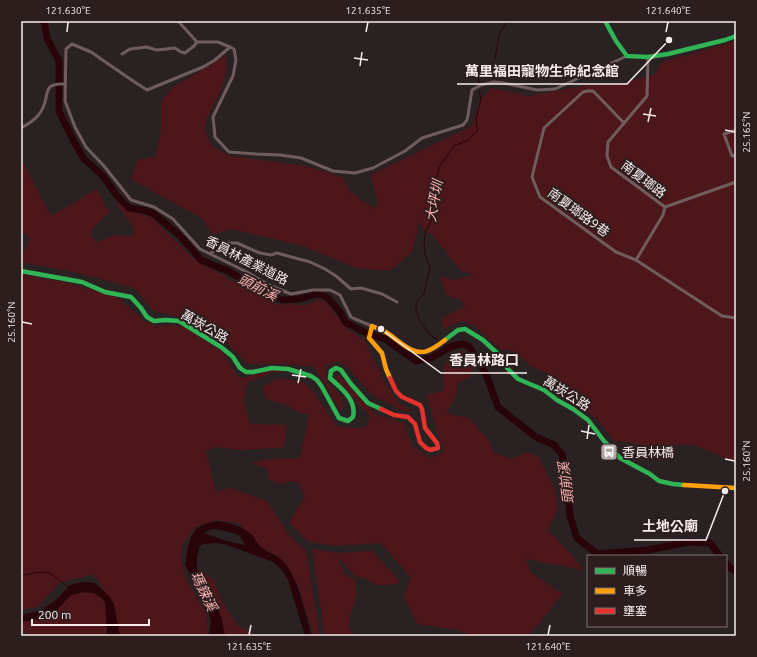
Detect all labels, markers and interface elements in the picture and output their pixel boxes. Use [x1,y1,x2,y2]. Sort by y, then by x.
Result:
text: 121.630°E [45,5,91,16]
text: 121.635°E [345,5,391,16]
text: 121.640°E [645,5,691,16]
callout: 萬里福田寵物生命紀念館 [457,58,627,84]
text: 萬里福田寵物生命紀念館 [465,63,619,79]
text: 25.165°N [741,111,752,153]
street label: 南夏瑯路 [619,158,669,200]
water label: 大坪圳 [422,177,446,223]
street label: 南夏瑯路9巷 [546,185,612,239]
street label: 香員林產業道路 [203,233,291,287]
water label: 頭前溪 [236,270,282,305]
text: 25.160°N [6,301,17,343]
street label: 萬崁公路 [179,307,231,345]
callout: 香員林路口 [441,347,527,373]
text: 香員林路口 [449,352,519,368]
street label: 萬崁公路 [541,373,593,413]
text: 25.160°N [741,440,752,482]
bus stop icon: 香員林橋 [599,442,619,462]
place label: 香員林橋 [622,445,674,459]
water label: 頭前溪 [555,459,576,505]
callout: 土地公廟 [634,514,706,540]
text: 土地公廟 [642,518,698,534]
legend [587,555,727,627]
text: 順暢 [623,564,647,577]
water label: 瑪鋉溪 [188,569,221,615]
text: 車多 [623,584,647,597]
scale bar [32,601,149,627]
text: 壅塞 [623,604,647,617]
text: 200 m [38,608,71,621]
text: 121.635°E [226,641,272,652]
text: 121.640°E [525,641,571,652]

